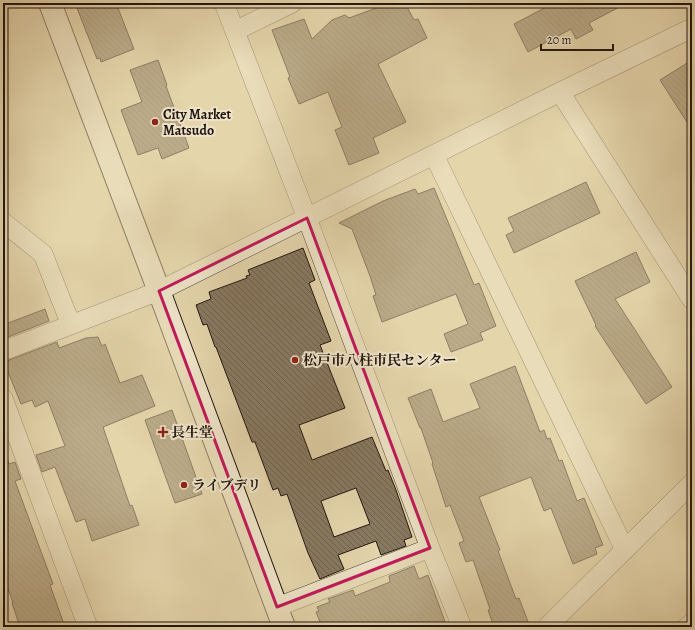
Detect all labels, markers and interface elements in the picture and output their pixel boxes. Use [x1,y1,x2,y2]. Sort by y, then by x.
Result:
scale bar [541,26,613,52]
text: 20 m [547,32,571,48]
place label: City Market Matsudo [163,105,232,140]
marker: City Market Matsudo [150,117,160,127]
place label: 松戸市八柱市民センター [303,351,456,370]
marker: 松戸市八柱市民センター [290,355,300,365]
place label: 長生堂 [171,423,213,442]
marker: 長生堂 [158,427,168,437]
place label: ライブデリ [192,476,261,495]
marker: ライブデリ [179,480,189,490]

